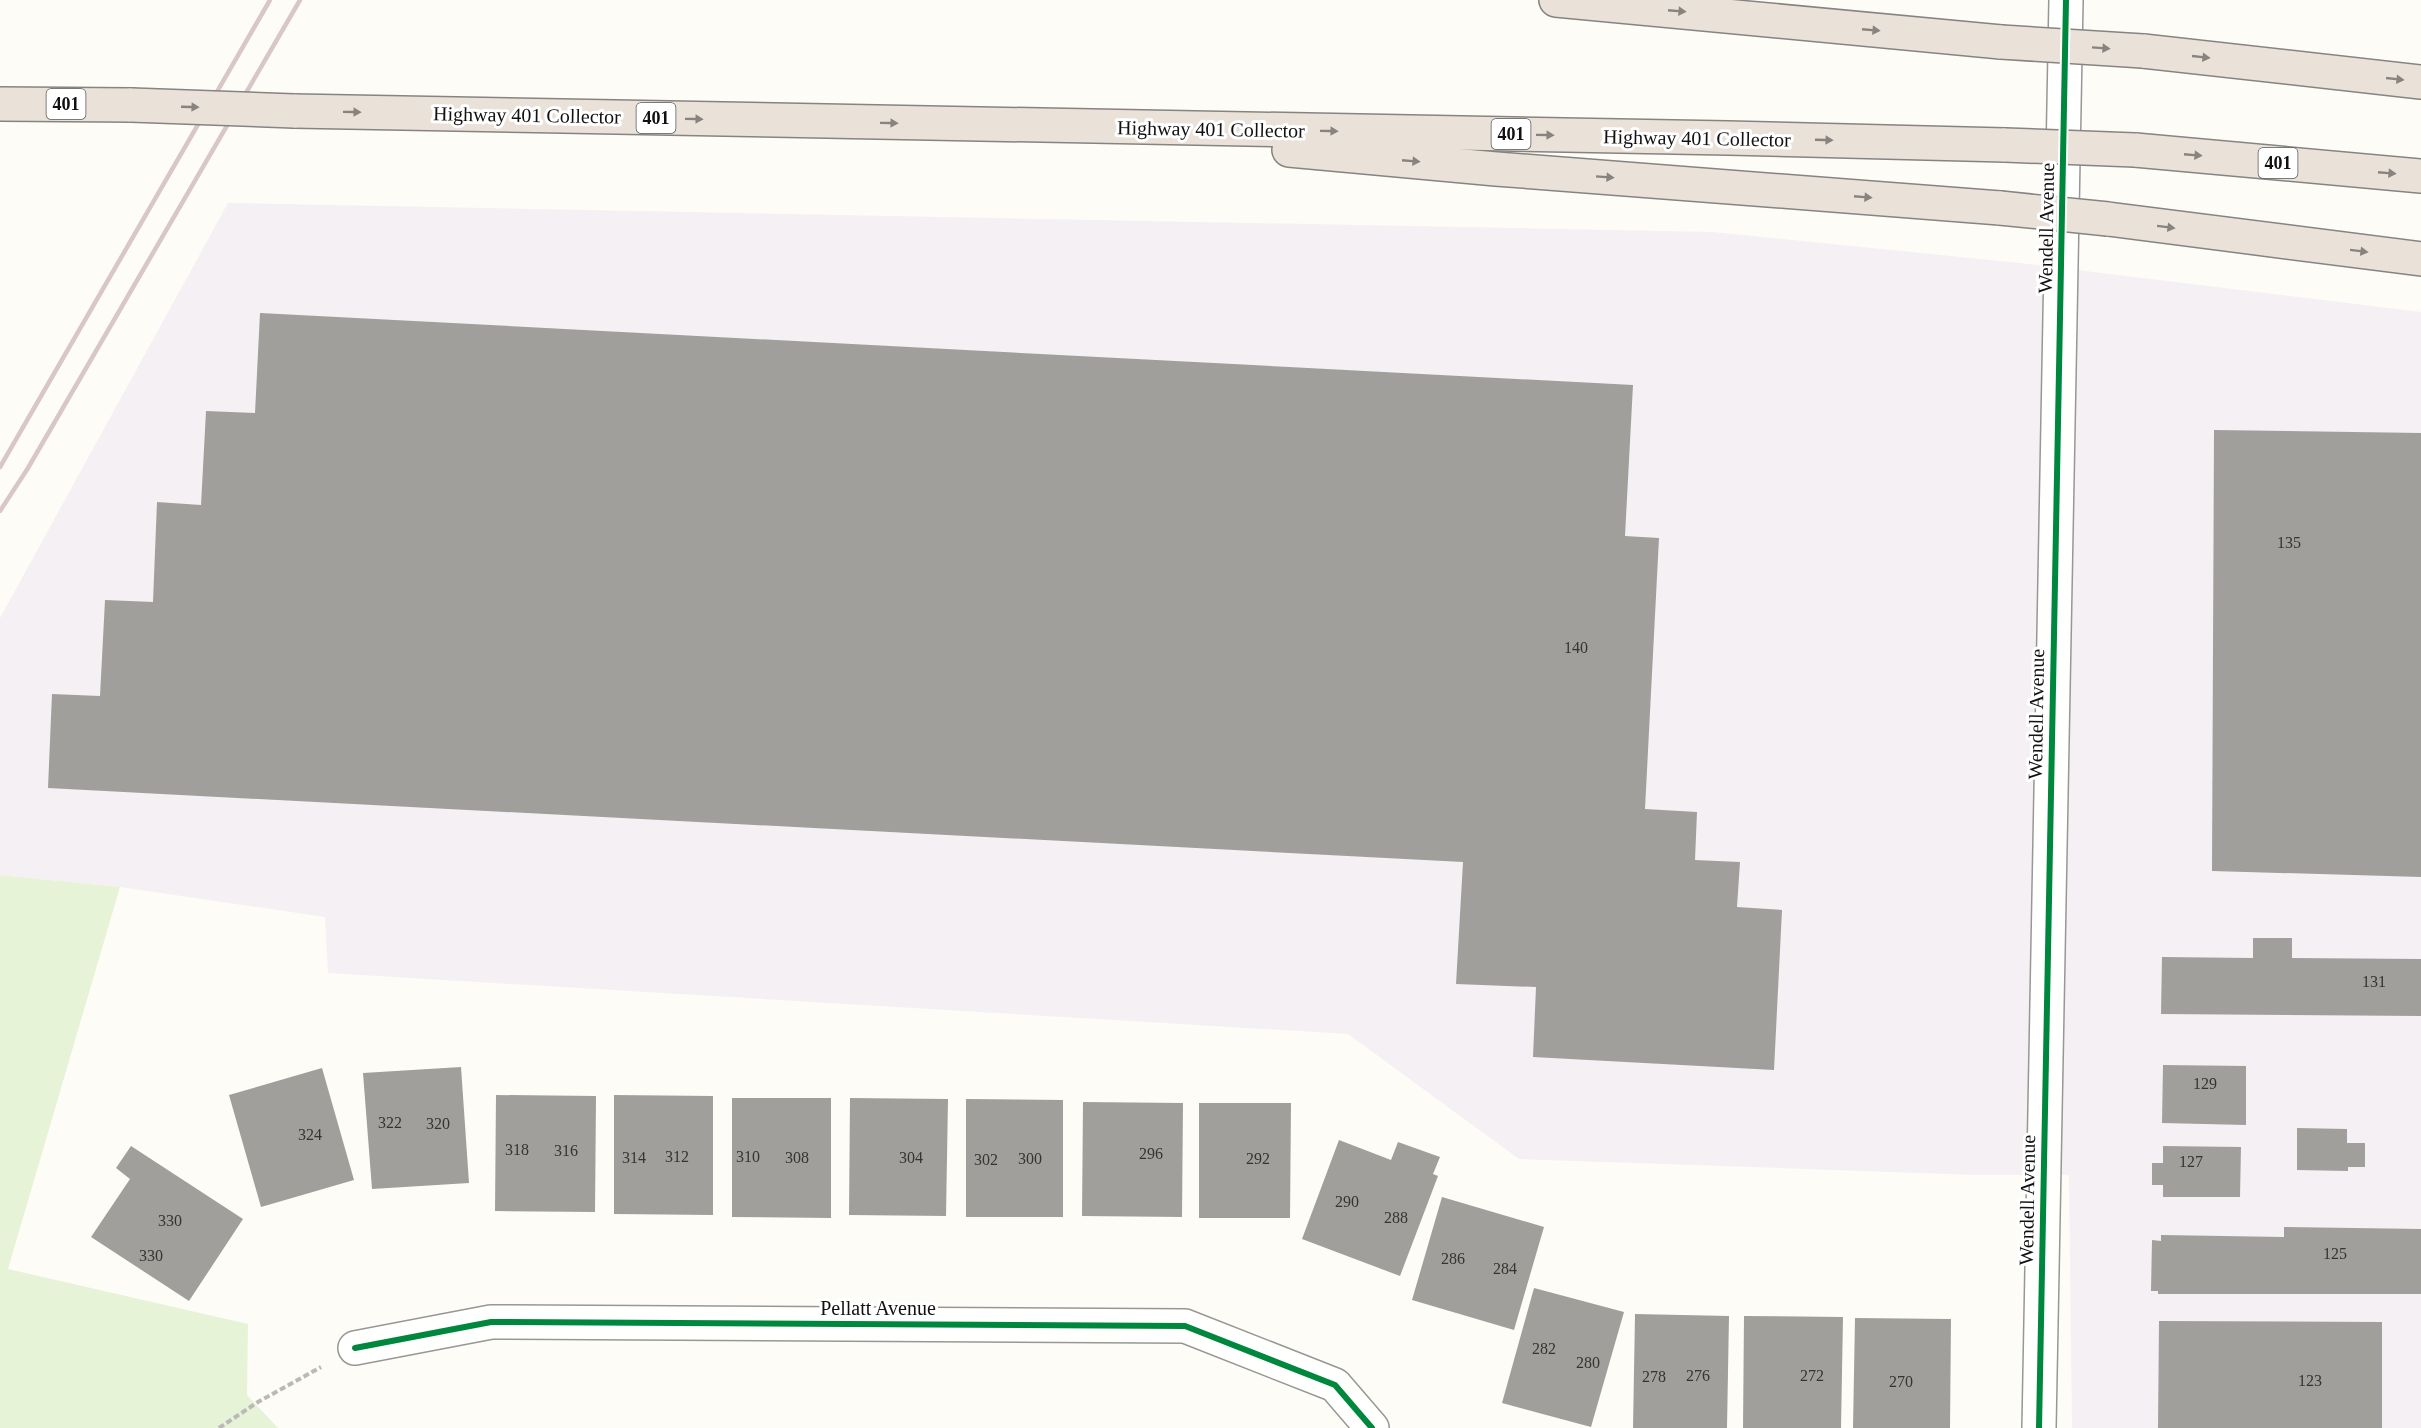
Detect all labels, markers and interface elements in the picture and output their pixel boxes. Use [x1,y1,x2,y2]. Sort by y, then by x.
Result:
one-way arrow [1667,6,1686,16]
one-way arrow [1862,25,1881,35]
one-way arrow [2091,44,2110,53]
one-way arrow [2191,53,2210,62]
one-way arrow [2385,74,2404,84]
road number: 401 [46,89,86,119]
one-way arrow [180,102,199,112]
street label: Highway 401 Collector [433,102,621,129]
road number: 401 [636,103,676,133]
one-way arrow [343,107,362,117]
one-way arrow [685,114,704,124]
street label: Highway 401 Collector [1117,116,1305,143]
one-way arrow [880,118,899,128]
road number: 401 [1492,119,1530,149]
street label: Highway 401 Collector [1603,125,1791,152]
one-way arrow [1319,126,1338,136]
one-way arrow [1535,130,1554,140]
one-way arrow [1814,136,1833,145]
road number: 401 [2258,148,2298,178]
one-way arrow [2184,150,2203,160]
one-way arrow [1402,156,1421,166]
street label: Wendell Avenue [2034,162,2058,294]
one-way arrow [2378,168,2397,177]
one-way arrow [1596,172,1615,182]
one-way arrow [1853,192,1872,202]
one-way arrow [2156,222,2175,231]
one-way arrow [2350,246,2369,256]
house number: 135 [2277,534,2301,551]
house number: 140 [1564,639,1588,656]
street label: Wendell Avenue [2024,648,2048,780]
house number: 131 [2362,973,2386,990]
house number: 129 [2193,1075,2217,1092]
house number: 322 [378,1114,402,1131]
house number: 320 [426,1115,450,1132]
house number: 324 [298,1126,322,1143]
street label: Wendell Avenue [2015,1134,2039,1266]
house number: 318 [505,1141,529,1158]
house number: 316 [554,1142,578,1159]
house number: 296 [1139,1145,1163,1162]
house number: 312 [665,1148,689,1165]
house number: 310 [736,1148,760,1165]
house number: 314 [622,1149,646,1166]
house number: 308 [785,1149,809,1166]
house number: 304 [899,1149,923,1166]
house number: 300 [1018,1150,1042,1167]
house number: 292 [1246,1150,1270,1167]
house number: 302 [974,1151,998,1168]
house number: 127 [2179,1153,2203,1170]
house number: 290 [1335,1193,1359,1210]
house number: 288 [1384,1209,1408,1226]
house number: 330 [158,1212,182,1229]
house number: 125 [2323,1245,2347,1262]
house number: 330 [139,1247,163,1264]
house number: 286 [1441,1250,1465,1267]
house number: 284 [1493,1260,1517,1277]
street label: Pellatt Avenue [820,1297,936,1319]
house number: 282 [1532,1340,1556,1357]
house number: 280 [1576,1354,1600,1371]
house number: 276 [1686,1367,1710,1384]
house number: 272 [1800,1367,1824,1384]
house number: 278 [1642,1368,1666,1385]
house number: 123 [2298,1372,2322,1389]
house number: 270 [1889,1373,1913,1390]

